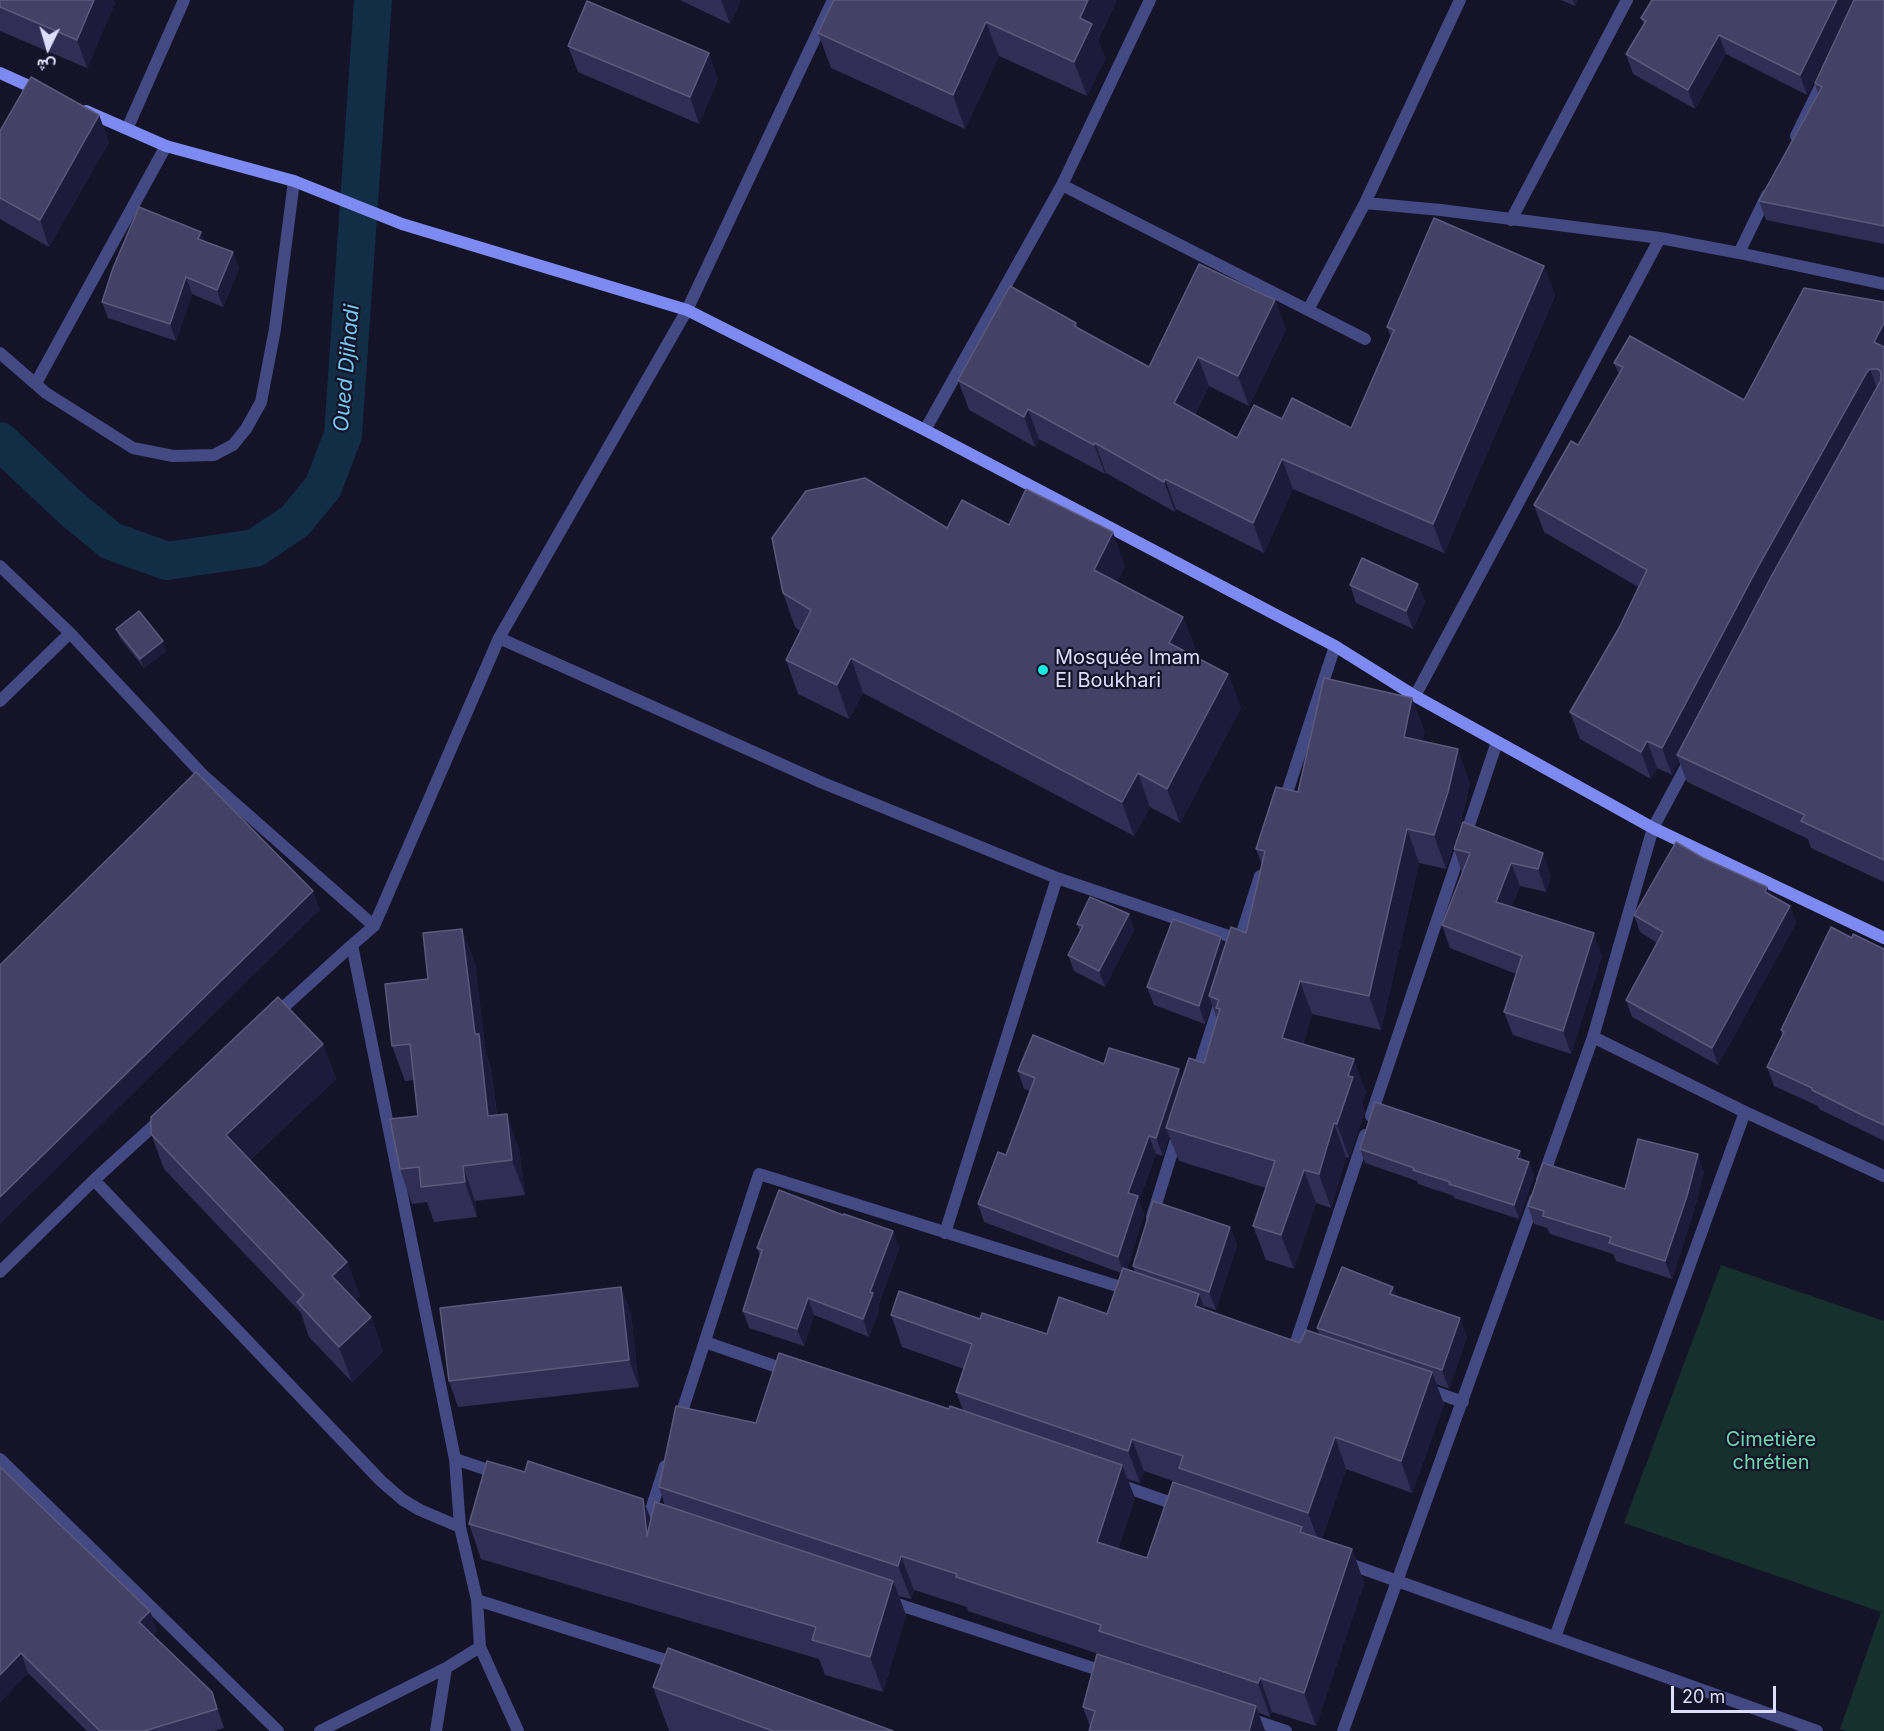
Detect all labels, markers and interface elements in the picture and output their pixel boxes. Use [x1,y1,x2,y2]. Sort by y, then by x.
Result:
north arrow [18,18,78,78]
text: ش [36,55,57,77]
water label: Oued Djihadi [329,303,365,433]
place label: Mosquée Imam El Boukhari [1055,646,1200,693]
marker: Mosquée Imam El Boukhari [1036,663,1050,677]
park label: Cimetière chrétien [1726,1428,1816,1475]
scale bar [1674,1674,1779,1712]
text: 20 m [1682,1686,1725,1707]

